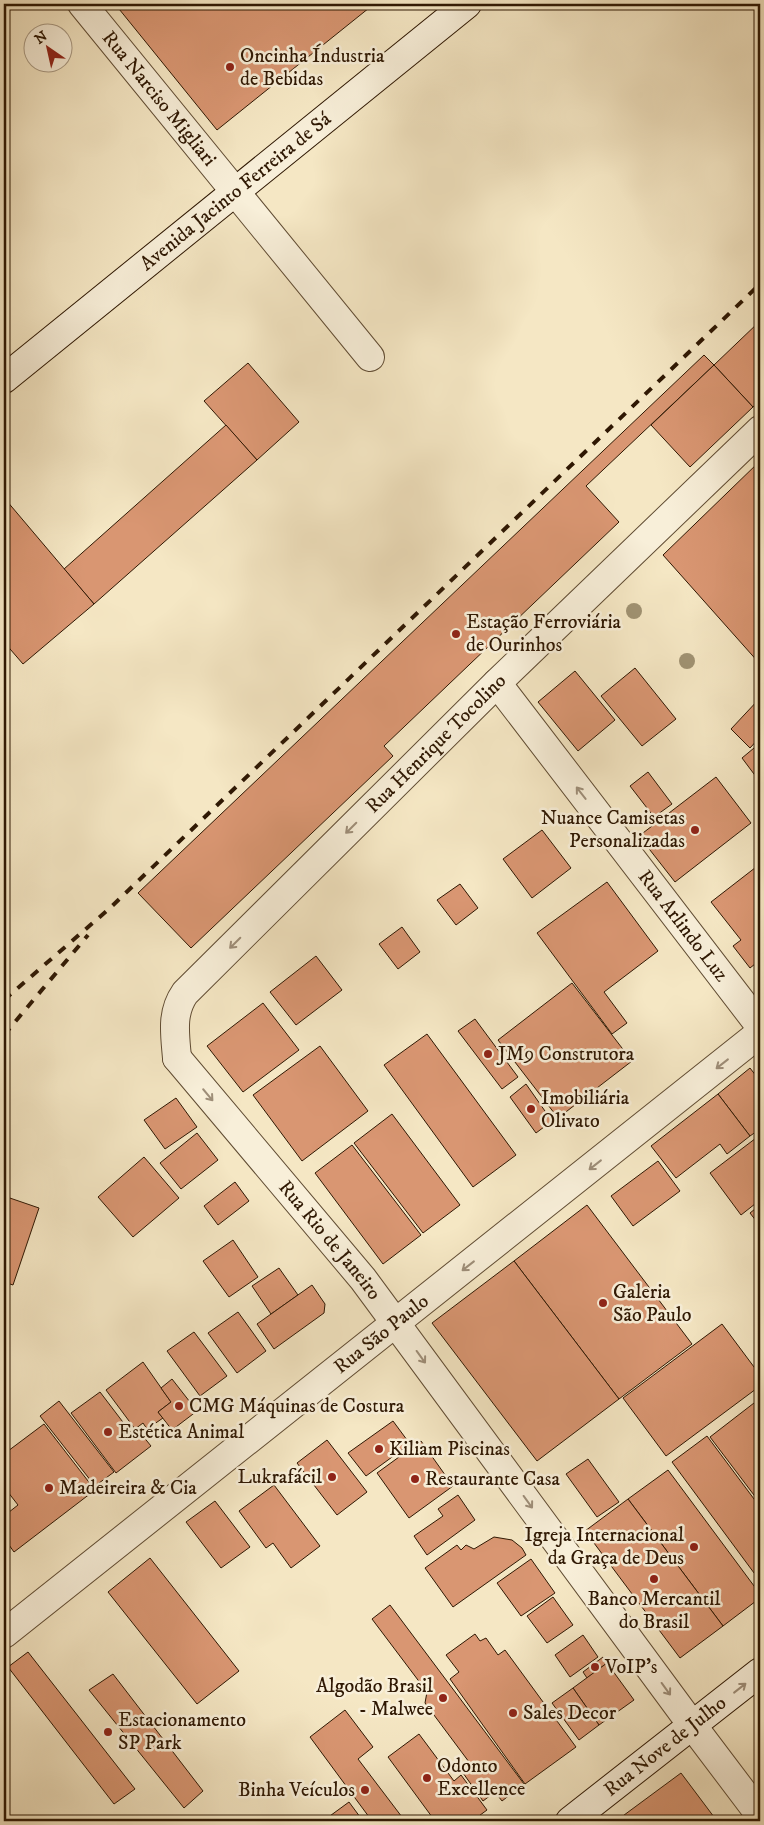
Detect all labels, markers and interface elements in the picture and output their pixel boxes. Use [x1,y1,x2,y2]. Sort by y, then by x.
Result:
north arrow [22,22,72,72]
street label: Rua Narciso Migliari [96,26,222,171]
text: N [31,27,52,49]
place label: Oncinha Índustria de Bebidas [240,43,385,92]
marker: Oncinha Índustria de Bebidas [224,61,236,73]
street label: Avenida Jacinto Ferreira de Sá [135,106,337,276]
place label: Estação Ferroviária de Ourinhos [466,610,622,658]
marker: Estação Ferroviária de Ourinhos [450,628,462,640]
street label: Rua Henrique Tocolino [361,668,512,819]
one-way arrow [576,787,587,800]
place label: Nuance Camisetas Personalizadas [541,806,685,854]
one-way arrow [345,822,357,834]
marker: Nuance Camisetas Personalizadas [689,824,701,836]
street label: Rua Arlindo Luz [632,865,734,987]
one-way arrow [229,937,242,949]
place label: JM9 Construtora [496,1042,635,1067]
marker: JM9 Construtora [482,1048,494,1060]
one-way arrow [716,1058,729,1069]
place label: Imobiliária Olivato [541,1086,630,1134]
one-way arrow [202,1089,214,1102]
marker: Imobiliária Olivato [525,1103,537,1115]
one-way arrow [589,1159,602,1170]
street label: Rua Rio de Janeiro [273,1175,387,1305]
one-way arrow [462,1260,475,1271]
place label: Galeria São Paulo [613,1280,691,1328]
street label: Rua São Paulo [329,1289,434,1379]
marker: Galeria São Paulo [597,1297,609,1309]
one-way arrow [416,1350,426,1364]
place label: CMG Máquinas de Costura [189,1394,405,1419]
marker: CMG Máquinas de Costura [173,1400,185,1412]
place label: Estética Animal [118,1420,244,1445]
marker: Estética Animal [102,1426,114,1438]
place label: Kiliam Piscinas [389,1437,510,1462]
marker: Kiliam Piscinas [373,1443,385,1455]
place label: Lukrafácil [237,1465,322,1490]
place label: Restaurante Casa [425,1467,560,1492]
marker: Lukrafácil [326,1471,338,1483]
marker: Restaurante Casa [409,1473,421,1485]
place label: Madeireira & Cia [59,1476,197,1501]
marker: Madeireira & Cia [43,1482,55,1494]
one-way arrow [522,1495,533,1508]
place label: Igreja Internacional da Graça de Deus [525,1523,684,1571]
marker: Igreja Internacional da Graça de Deus [688,1541,700,1553]
marker: Banco Mercantil do Brasil [648,1573,660,1585]
place label: Banco Mercantil do Brasil [588,1587,720,1635]
place label: VoIP's [604,1655,658,1680]
marker: VoIP's [589,1661,601,1673]
place label: Algodão Brasil - Malwee [316,1674,433,1722]
one-way arrow [660,1682,671,1695]
one-way arrow [733,1682,746,1693]
street label: Rua Nove de Julho [599,1691,732,1802]
marker: Algodão Brasil - Malwee [437,1692,449,1704]
place label: Sales Decor [523,1701,617,1726]
marker: Sales Decor [507,1707,519,1719]
place label: Estacionamento SP Park [118,1708,246,1756]
marker: Estacionamento SP Park [102,1726,114,1738]
place label: Odonto Excellence [437,1754,525,1802]
marker: Odonto Excellence [421,1772,433,1784]
place label: Binha Veículos [238,1778,355,1803]
marker: Binha Veículos [359,1784,371,1796]

